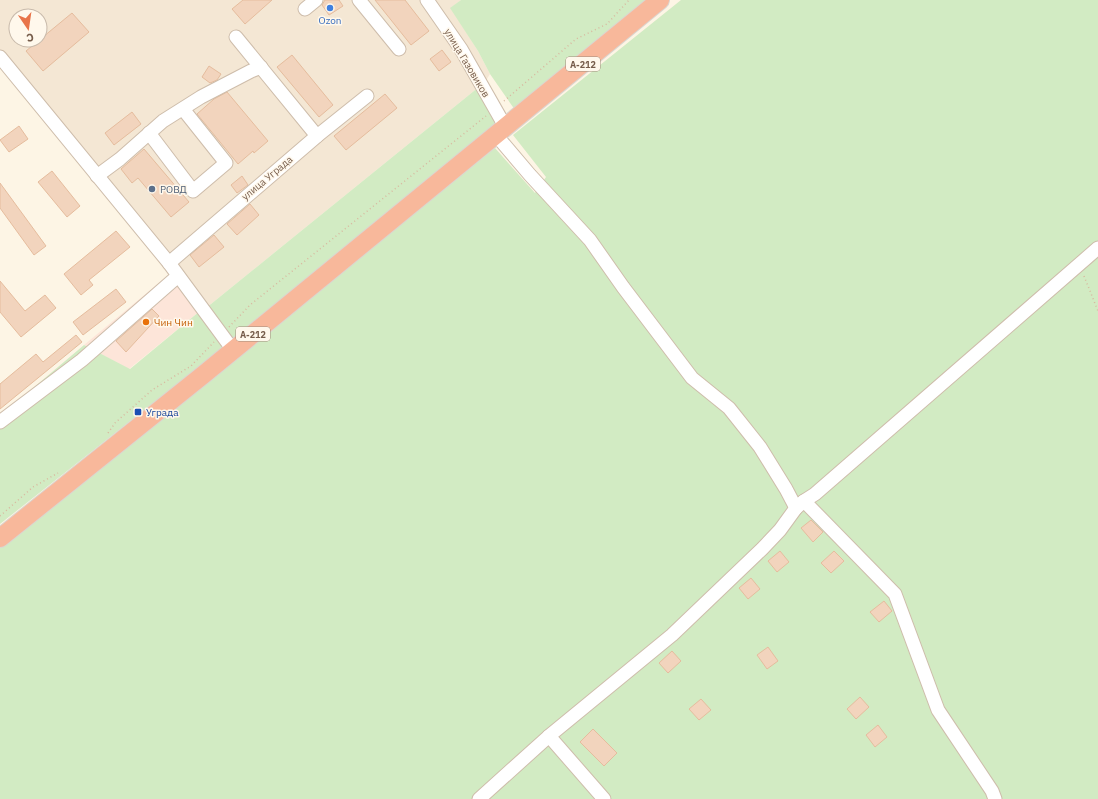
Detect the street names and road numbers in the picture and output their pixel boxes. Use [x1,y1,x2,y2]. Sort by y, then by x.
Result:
street label: улица Газовиков [441,26,493,100]
road number: А-212 [566,57,600,71]
street label: улица Уграда [239,152,296,203]
road number: А-212 [236,327,270,341]

